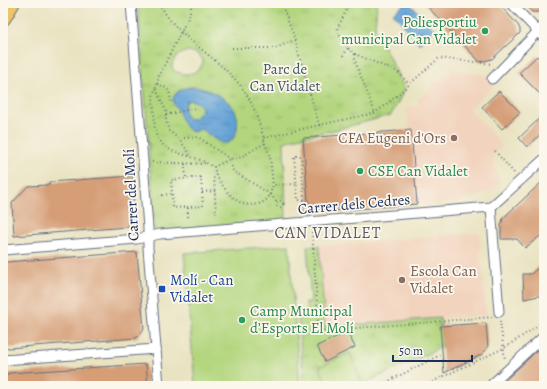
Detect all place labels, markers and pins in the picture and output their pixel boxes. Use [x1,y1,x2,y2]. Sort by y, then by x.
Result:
place label: Poliesportiu municipal Can Vidalet [341,12,478,49]
marker: Poliesportiu municipal Can Vidalet [480,26,490,36]
place label: CFA Eugeni d'Ors [338,128,446,148]
marker: CFA Eugeni d'Ors [449,133,459,143]
place label: CSE Can Vidalet [368,161,468,181]
marker: CSE Can Vidalet [355,166,365,176]
place label: Escola Can Vidalet [409,261,477,298]
place label: Molí - Can Vidalet [169,270,233,307]
marker: Escola Can Vidalet [397,275,407,285]
marker: Molí - Can Vidalet [157,284,167,294]
place label: Camp Municipal d’Esports El Molí [250,301,354,338]
marker: Camp Municipal d’Esports El Molí [237,315,247,325]

